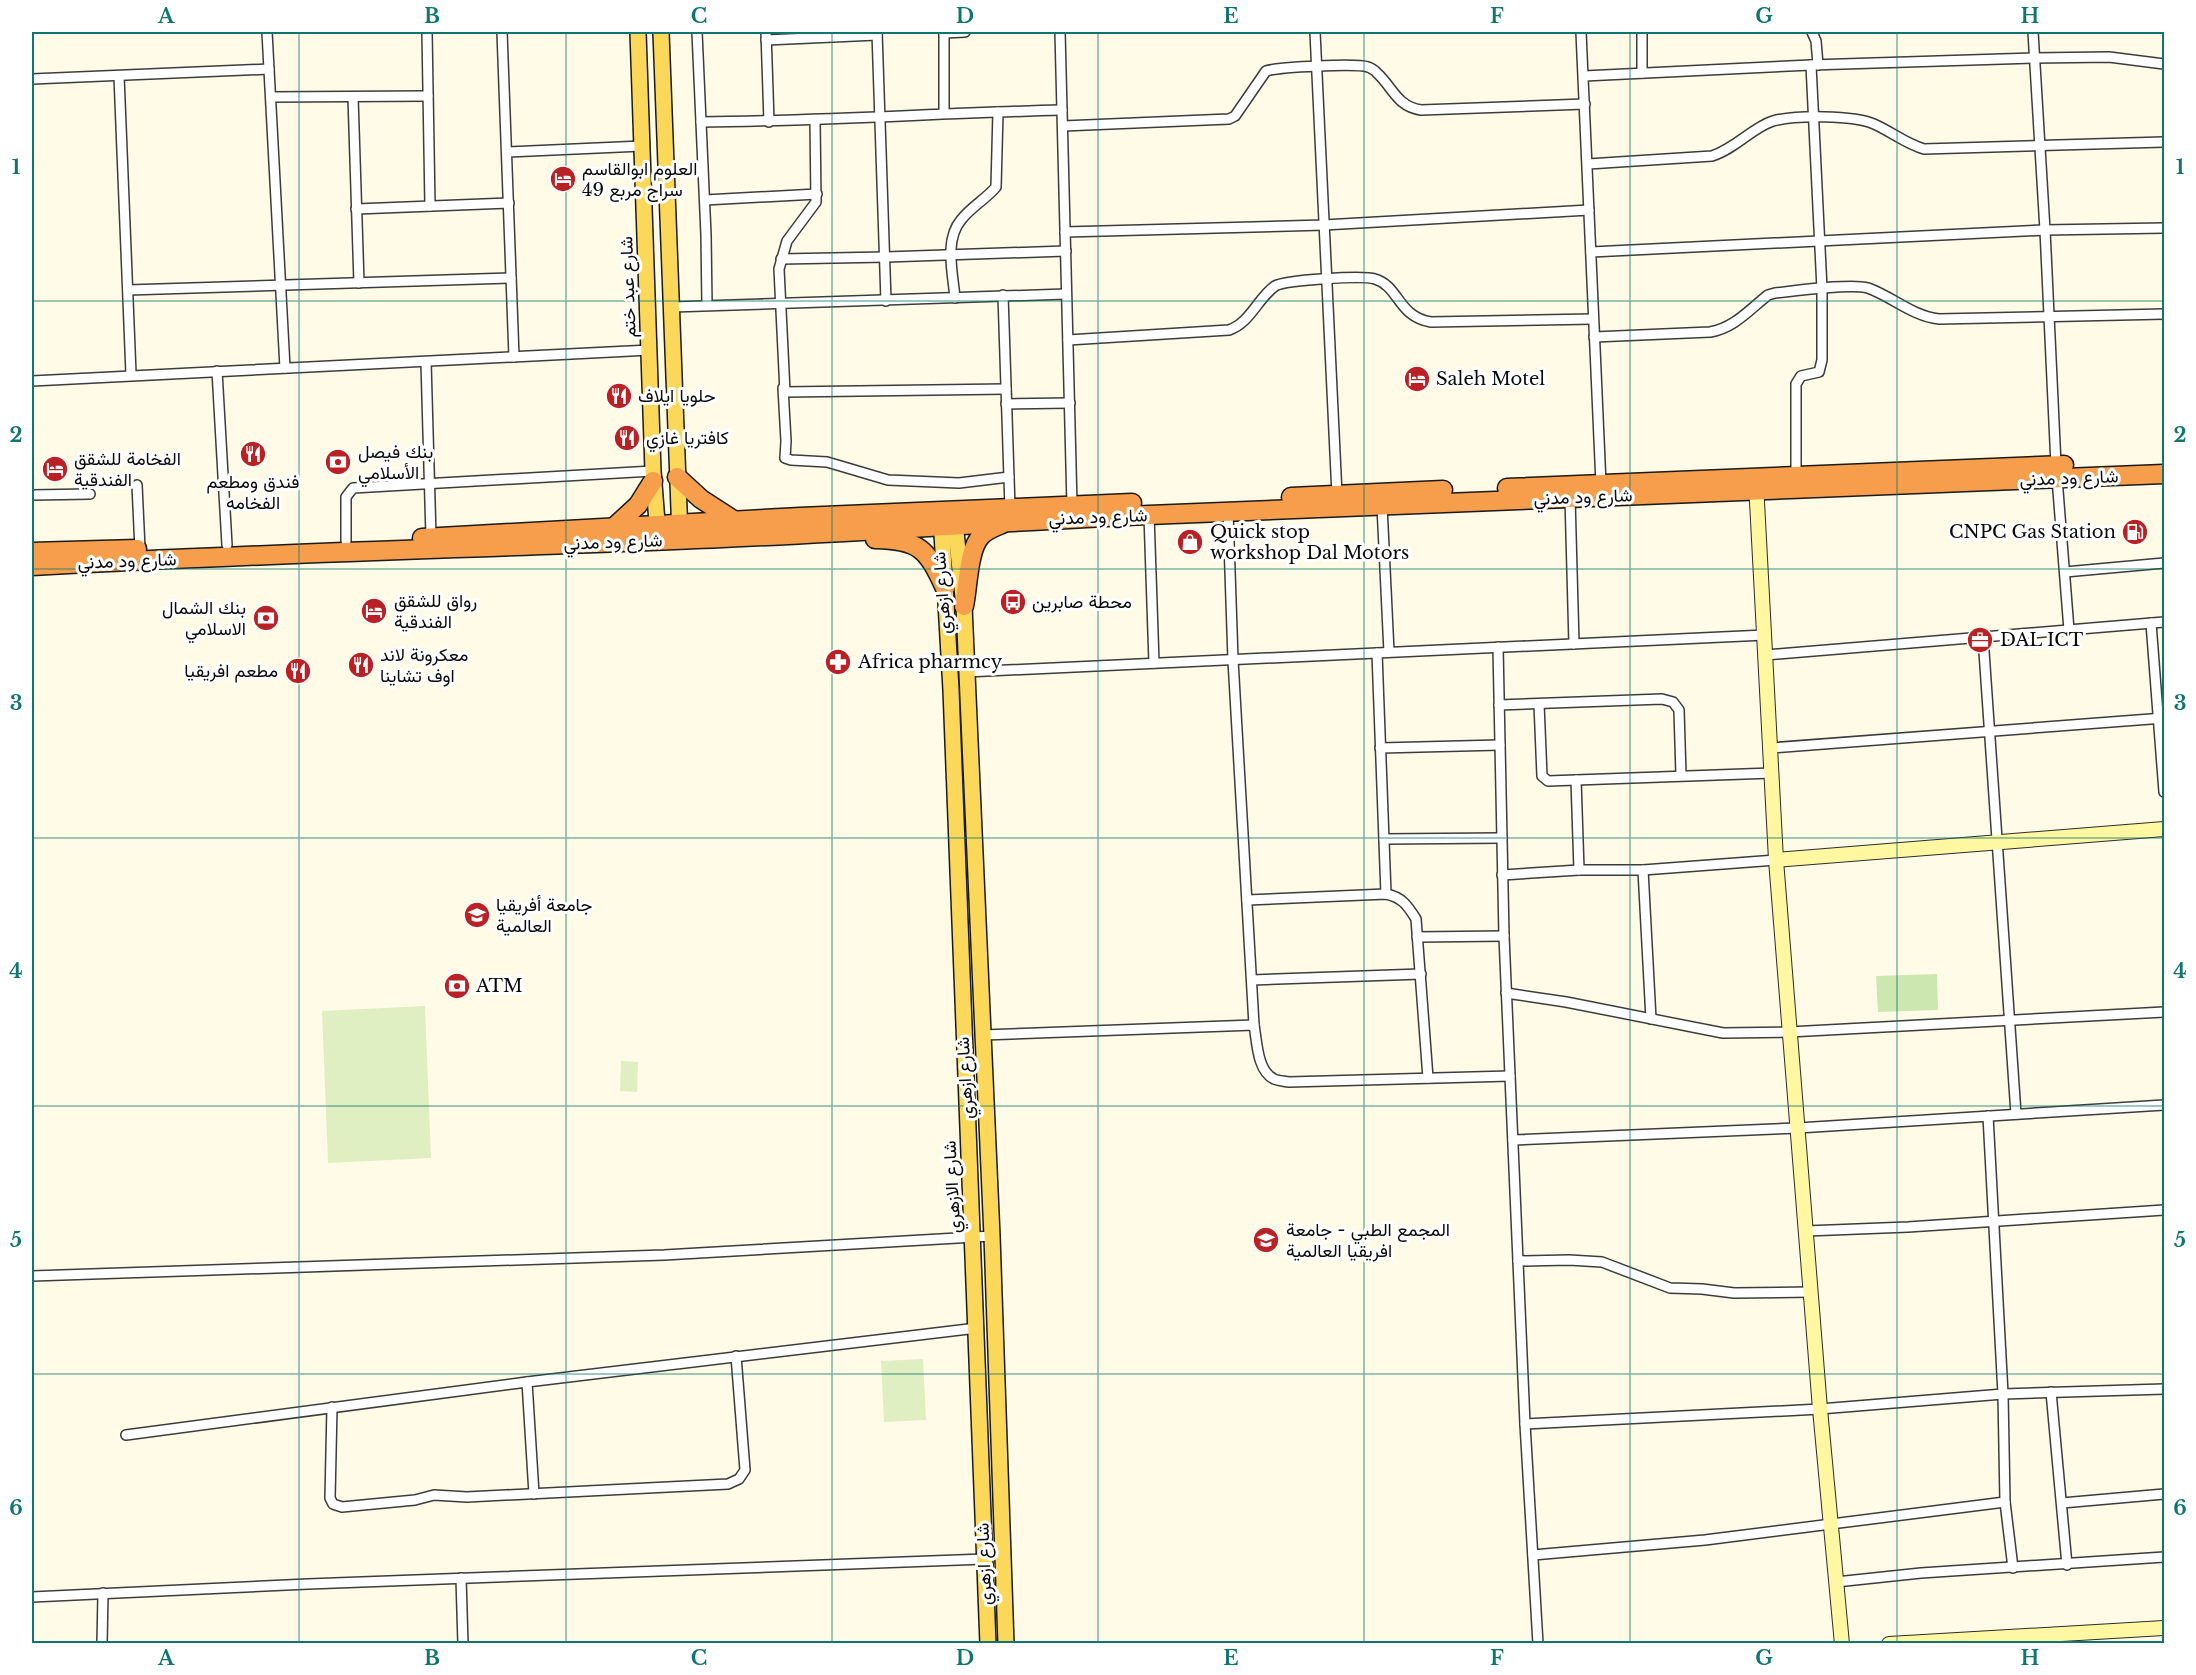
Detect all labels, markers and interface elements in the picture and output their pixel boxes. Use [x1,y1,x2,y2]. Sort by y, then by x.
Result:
text: A [157,4,175,28]
text: B [424,4,440,28]
text: C [691,4,707,28]
text: D [956,4,974,28]
text: E [1223,4,1239,28]
text: F [1490,4,1504,28]
text: G [1755,4,1773,28]
text: H [2021,4,2040,28]
text: 1 [12,155,21,179]
text: 1 [2176,155,2185,179]
place label: العلوم ابوالقاسم سراج مربع 49 [582,158,697,202]
hotel icon: العلوم ابوالقاسم سراج مربع 49 [548,164,578,194]
street label: شارع عبد ختم [615,236,642,338]
hotel icon: Saleh Motel [1402,364,1432,394]
place label: Saleh Motel [1436,368,1545,390]
restaurant icon: حلويا ايلاف [604,381,634,411]
place label: حلويا ايلاف [638,385,716,407]
text: 2 [9,423,23,447]
restaurant icon: كافتريا غازي [612,423,642,453]
text: 2 [2173,423,2187,447]
place label: كافتريا غازي [646,427,729,453]
restaurant icon: فندق ومطعم الفخامه [238,439,268,469]
place label: بنك فيصل الأسلامي [358,441,433,488]
bank icon: بنك فيصل الأسلامي [323,447,353,477]
place label: الفخامة للشقق الفندقية [74,448,181,491]
hotel icon: الفخامة للشقق الفندقية [40,454,70,484]
street label: شارع ود مدني [2019,465,2119,495]
place label: فندق ومطعم الفخامه [207,471,299,514]
street label: شارع ود مدني [1533,484,1633,514]
street label: شارع ود مدني [1048,504,1148,534]
fuel station icon: CNPC Gas Station [2120,517,2150,547]
place label: Quick stop workshop Dal Motors [1210,521,1409,564]
place label: CNPC Gas Station [1949,521,2116,543]
shop icon: Quick stop workshop Dal Motors [1175,527,1205,557]
street label: شارع ود مدني [563,529,663,559]
street label: شارع ود مدني [77,548,177,578]
street label: شارع ازهري [928,551,960,635]
bus stop icon: محطة صابرين [998,587,1028,617]
place label: رواق للشقق الفندقية [394,590,477,633]
place label: محطة صابرين [1032,591,1132,613]
hotel icon: رواق للشقق الفندقية [359,596,389,626]
place label: بنك الشمال الاسلامي [162,597,246,644]
bank icon: بنك الشمال الاسلامي [251,603,281,633]
office icon: DAL ICT [1965,625,1995,655]
place label: DAL ICT [2000,629,2084,651]
place label: معكرونة لاند اوف تشاينا [380,644,468,687]
pharmacy icon: Africa pharmcy [823,647,853,677]
restaurant icon: معكرونة لاند اوف تشاينا [346,650,376,680]
place label: Africa pharmcy [857,651,1003,673]
restaurant icon: مطعم افريقيا [283,656,313,686]
place label: مطعم افريقيا [184,660,278,683]
text: 3 [10,691,22,715]
text: 3 [2174,691,2186,715]
place label: جامعة أفريقيا العالمية [496,894,592,937]
school or university icon: جامعة أفريقيا العالمية [462,900,492,930]
text: 4 [9,959,23,983]
text: 4 [2173,959,2187,983]
bank icon: ATM [442,971,472,1001]
place label: ATM [475,975,523,997]
street label: شارع ازهري [952,1036,982,1120]
street label: شارع الازهري [939,1140,969,1234]
place label: المجمع الطبي - جامعة افريقيا العالمية [1286,1219,1450,1262]
school or university icon: المجمع الطبي - جامعة افريقيا العالمية [1251,1225,1281,1255]
text: 5 [10,1228,22,1252]
text: 5 [2174,1228,2186,1252]
text: 6 [9,1496,23,1520]
text: 6 [2173,1496,2187,1520]
street label: شارع ازهري [972,1522,1000,1606]
text: A [157,1646,175,1670]
text: B [424,1646,440,1670]
text: C [691,1646,707,1670]
text: D [956,1646,974,1670]
text: E [1223,1646,1239,1670]
text: F [1490,1646,1504,1670]
text: G [1755,1646,1773,1670]
text: H [2021,1646,2040,1670]

